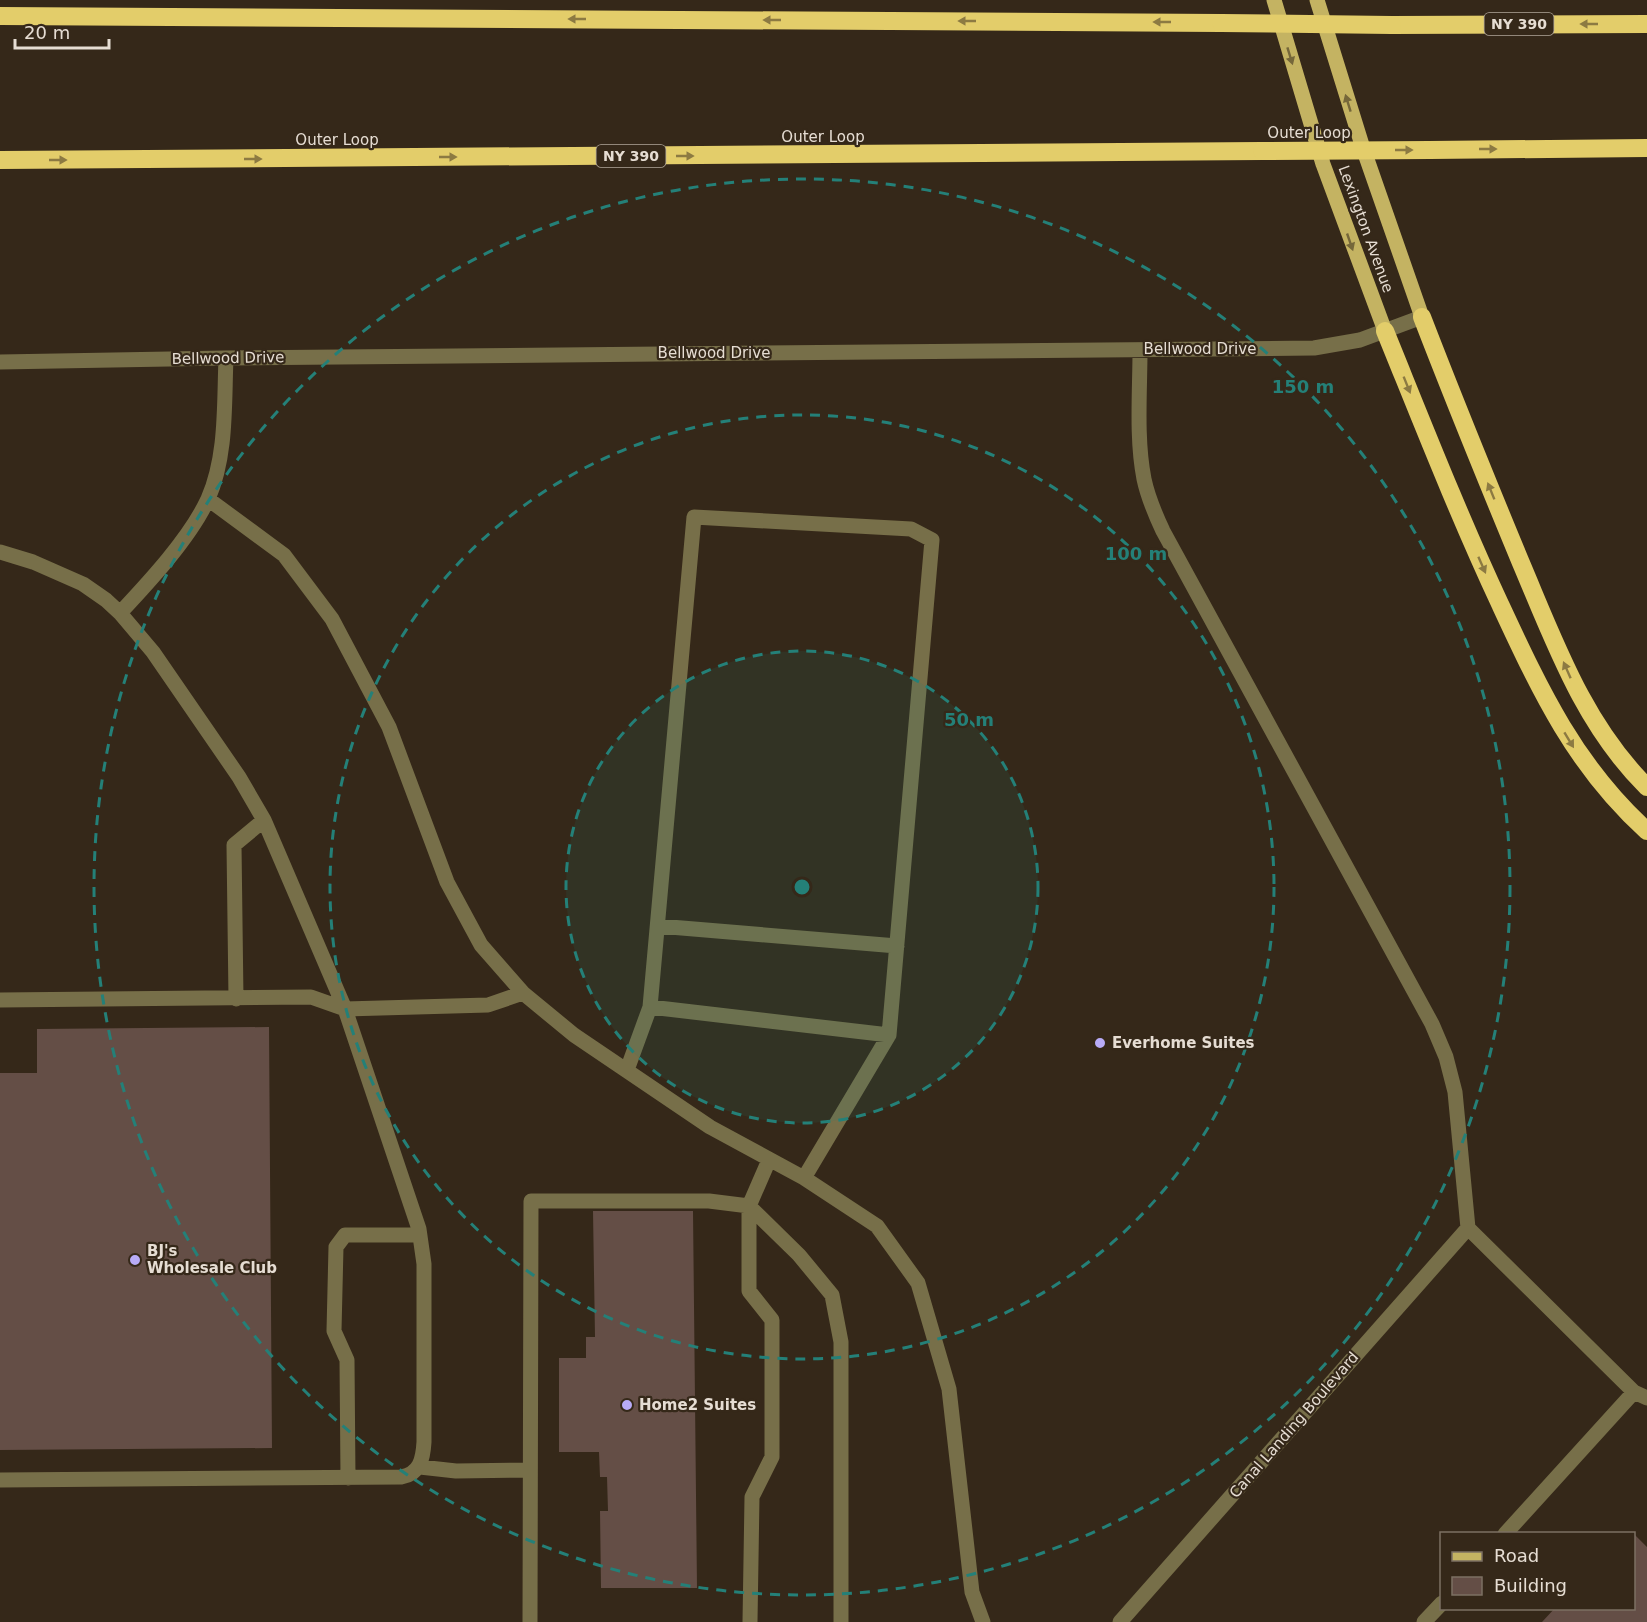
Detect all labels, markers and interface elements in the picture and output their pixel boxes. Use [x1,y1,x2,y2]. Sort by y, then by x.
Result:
scale bar [15,12,110,50]
road number: NY 390 [1484,13,1553,35]
one-way arrow [568,14,587,24]
one-way arrow [763,15,782,25]
one-way arrow [958,16,977,26]
one-way arrow [1153,17,1172,27]
one-way arrow [1579,19,1598,29]
text: 20 m [24,22,70,43]
one-way arrow [1286,47,1295,65]
one-way arrow [1343,94,1352,112]
street label: Outer Loop [1267,124,1351,142]
street label: Outer Loop [781,128,865,146]
street label: Outer Loop [295,131,379,149]
road number: NY 390 [596,145,666,167]
one-way arrow [1395,145,1414,155]
one-way arrow [1479,145,1498,154]
one-way arrow [676,151,695,161]
one-way arrow [439,152,458,162]
one-way arrow [244,154,263,164]
one-way arrow [49,155,68,165]
street label: Lexington Avenue [1335,163,1397,295]
one-way arrow [1346,233,1356,251]
street label: Bellwood Drive [1144,340,1256,358]
street label: Bellwood Drive [658,344,770,362]
street label: Bellwood Drive [171,348,285,368]
text: 150 m [1272,376,1334,397]
one-way arrow [1402,377,1412,395]
one-way arrow [1486,482,1495,500]
text: 100 m [1105,543,1167,564]
one-way arrow [1478,557,1487,574]
one-way arrow [1562,661,1572,679]
text: 50 m [944,709,994,730]
one-way arrow [1564,732,1575,748]
centre of rings [792,877,812,897]
place label: Everhome Suites [1112,1034,1255,1052]
marker: Everhome Suites [1093,1036,1107,1050]
place label: BJ's Wholesale Club [147,1242,277,1277]
marker: BJ's Wholesale Club [128,1253,142,1267]
street label: Canal Landing Boulevard [1226,1348,1362,1502]
place label: Home2 Suites [639,1396,756,1414]
marker: Home2 Suites [620,1398,634,1412]
legend [1440,1532,1635,1610]
text: Road [1494,1545,1539,1566]
text: Building [1494,1575,1567,1596]

